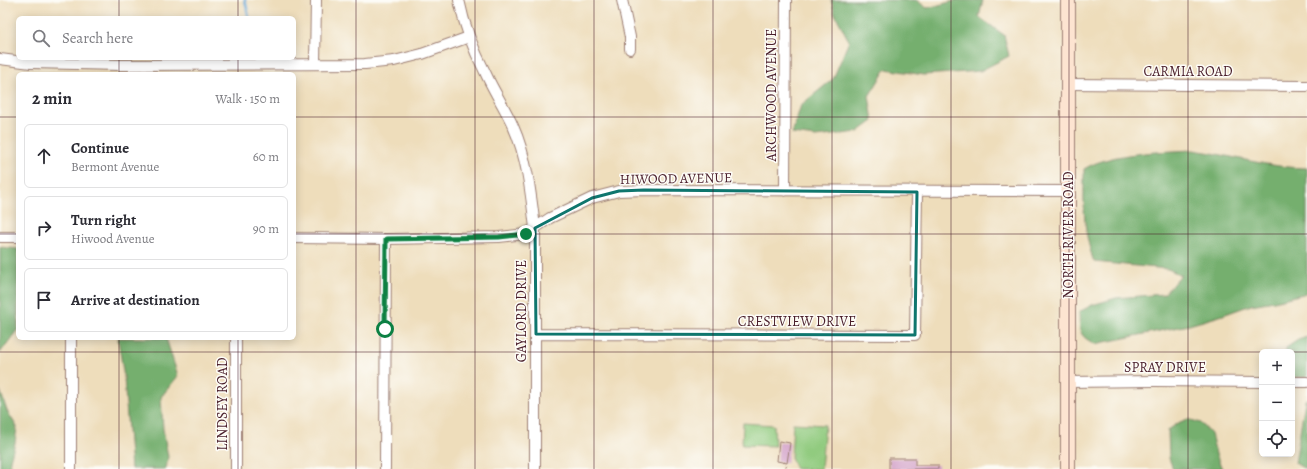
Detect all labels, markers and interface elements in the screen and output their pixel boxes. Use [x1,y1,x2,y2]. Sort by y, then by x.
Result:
search box [16,16,296,60]
icon: search [30,27,52,49]
text: Search here [62,28,133,48]
street label: ARCHWOOD AVENUE [762,29,781,162]
street label: CARMIA ROAD [1143,62,1233,81]
text: 2 min [32,87,72,110]
text: Walk · 150 m [215,90,280,107]
text: Continue [71,138,129,158]
icon: ahead [33,145,55,167]
text: 60 m [253,148,279,165]
text: Bermont Avenue [71,158,159,175]
street label: HIWOOD AVENUE [620,168,732,189]
street label: NORTH RIVER ROAD [1059,171,1078,299]
text: Turn right [71,210,136,230]
icon: right [33,217,55,239]
text: 90 m [253,220,279,237]
route end [517,225,535,243]
text: Hiwood Avenue [71,230,155,247]
street label: GAYLORD DRIVE [512,260,531,362]
icon: arrive [33,289,55,311]
text: Arrive at destination [71,290,200,310]
street label: CRESTVIEW DRIVE [738,312,856,331]
route start [376,320,394,338]
map controls [1259,349,1295,457]
button: + [1259,349,1295,385]
street label: LINDSEY ROAD [213,357,232,451]
street label: SPRAY DRIVE [1124,358,1206,377]
button: − [1259,385,1295,421]
button: locate [1259,421,1295,457]

